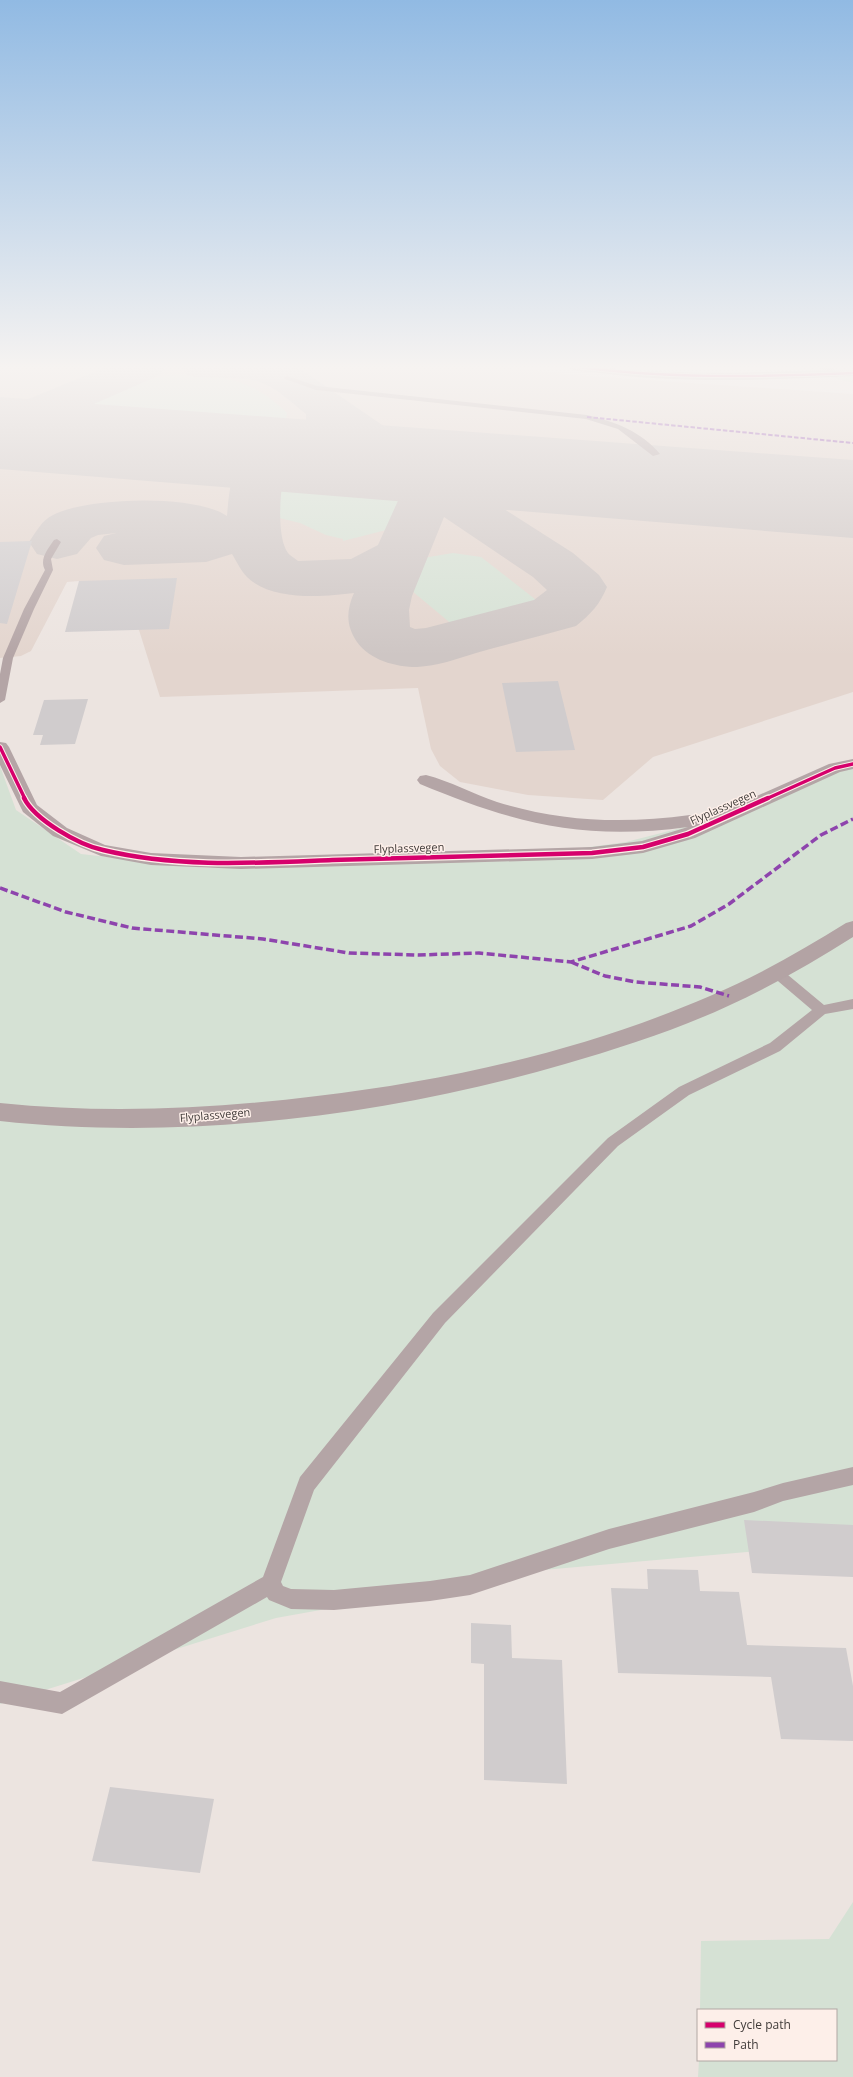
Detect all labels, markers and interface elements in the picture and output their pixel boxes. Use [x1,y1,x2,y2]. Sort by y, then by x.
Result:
street label: Flyplassvegen [687,785,758,828]
street label: Flyplassvegen [373,839,445,856]
street label: Flyplassvegen [179,1104,251,1125]
legend [697,2009,837,2061]
text: Cycle path [733,2016,791,2033]
text: Path [733,2036,759,2053]

